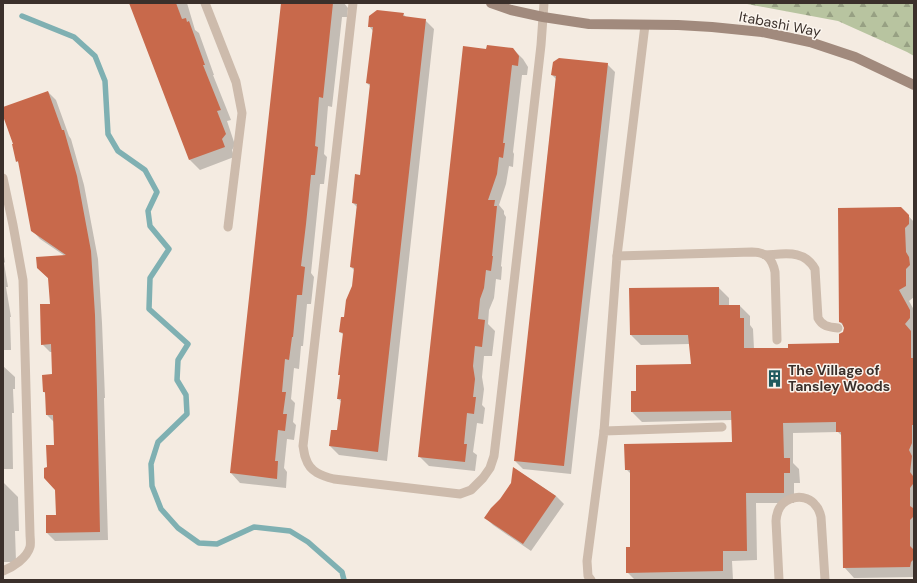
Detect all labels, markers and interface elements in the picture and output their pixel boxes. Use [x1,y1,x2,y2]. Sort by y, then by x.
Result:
street label: Itabashi Way [738,7,823,41]
place label: The Village of Tansley Woods [788,361,890,395]
building icon: The Village of Tansley Woods [765,368,785,388]

